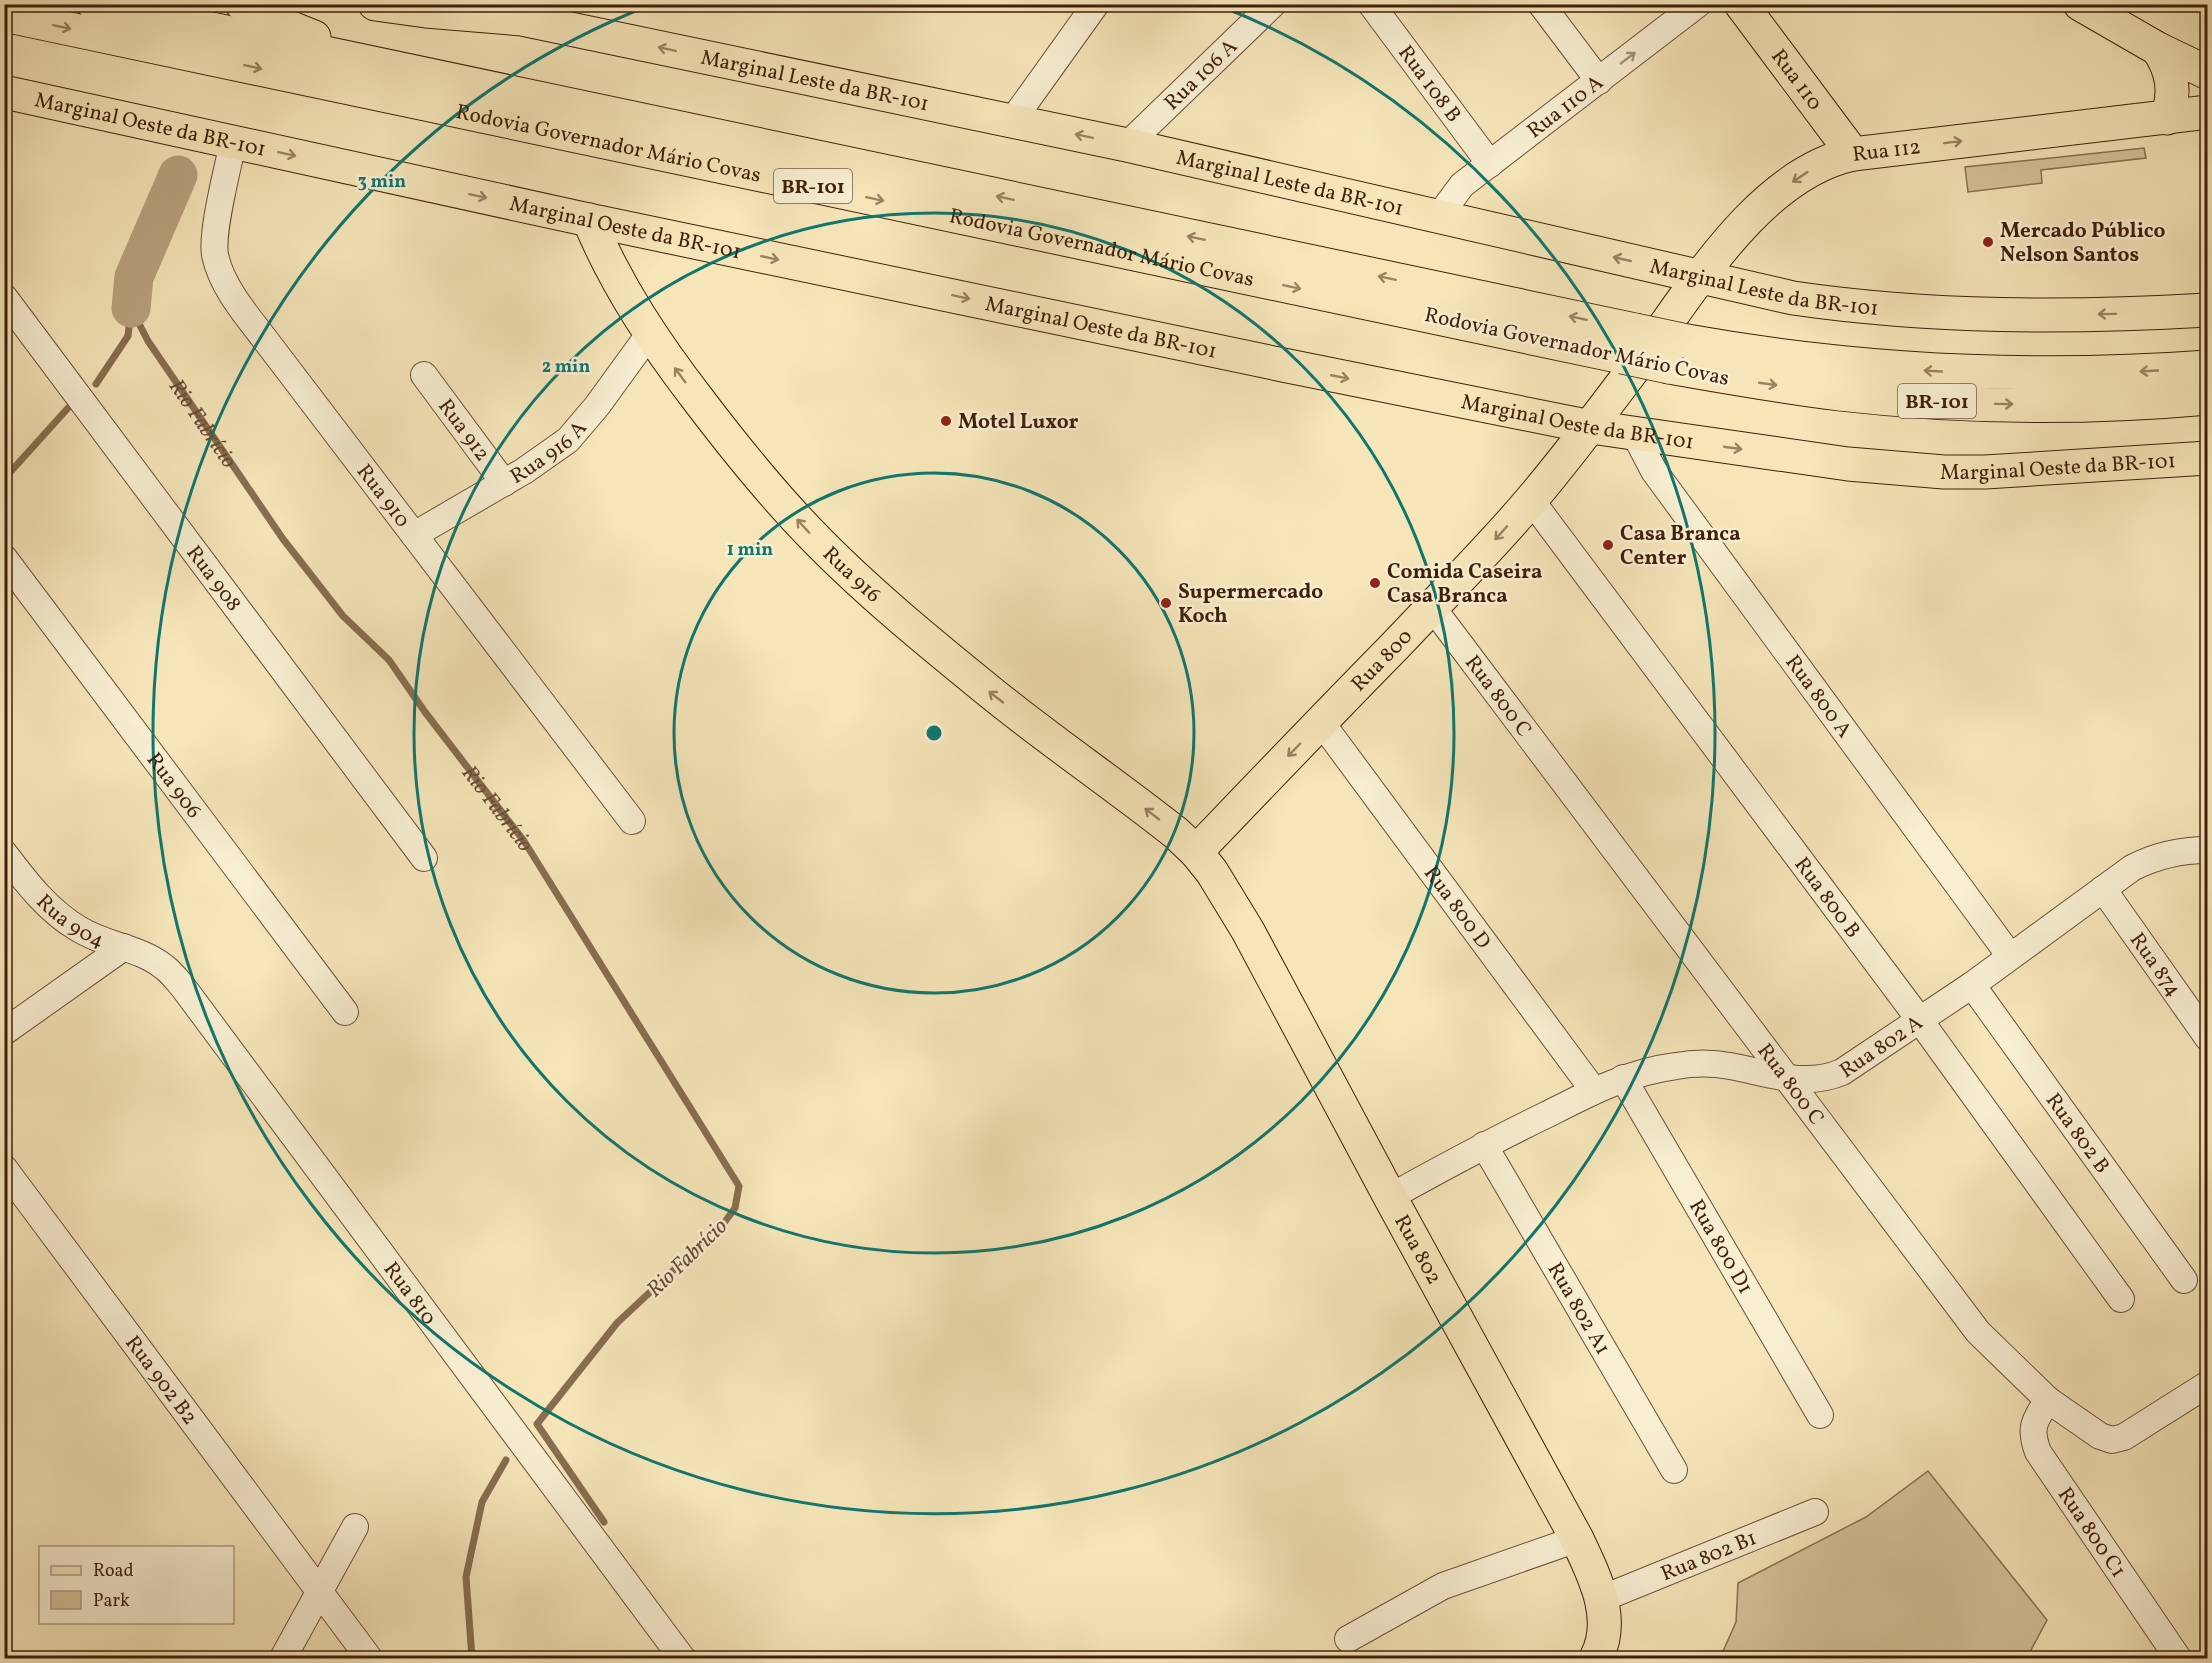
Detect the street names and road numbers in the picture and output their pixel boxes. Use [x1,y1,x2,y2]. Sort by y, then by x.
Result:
street label: Rua 106 A [1158,33,1245,117]
street label: Rua 108 B [1390,40,1467,129]
street label: Marginal Leste da BR-101 [698,44,931,119]
street label: Rua 110 [1764,44,1829,117]
street label: Rua 110 A [1522,69,1610,146]
street label: Marginal Oeste da BR-101 [32,86,269,165]
street label: Rodovia Governador Mário Covas [453,98,763,191]
street label: Rua 112 [1851,133,1922,170]
street label: Marginal Leste da BR-101 [1173,144,1406,224]
road number: BR-101 [774,169,852,203]
street label: Marginal Oeste da BR-101 [507,190,744,267]
street label: Rodovia Governador Mário Covas [946,202,1257,295]
street label: Marginal Leste da BR-101 [1647,253,1880,324]
street label: Marginal Oeste da BR-101 [982,290,1219,367]
street label: Rodovia Governador Mário Covas [1422,301,1732,394]
road number: BR-101 [1898,384,1976,418]
street label: Marginal Oeste da BR-101 [1458,388,1696,458]
street label: Rua 912 [430,393,496,468]
street label: Rua 916 A [505,415,594,492]
street label: Marginal Oeste da BR-101 [1940,447,2177,488]
street label: Rua 910 [349,459,416,534]
street label: Rua 908 [179,540,247,618]
street label: Rua 916 [815,541,887,610]
street label: Rua 800 [1345,623,1420,699]
street label: Rua 800 A [1778,649,1858,744]
street label: Rua 800 C [1457,650,1538,743]
street label: Rua 906 [139,747,208,825]
street label: Rua 800 B [1787,852,1867,945]
street label: Rua 800 D [1416,860,1497,955]
street label: Rua 904 [29,888,108,955]
street label: Rua 874 [2122,927,2187,1003]
street label: Rua 802 A [1834,1009,1929,1086]
street label: Rua 800 C [1750,1038,1830,1132]
street label: Rua 802 B [2038,1088,2116,1180]
street label: Rua 800 D1 [1681,1194,1759,1300]
street label: Rua 802 [1386,1210,1448,1290]
street label: Rua 810 [376,1256,443,1332]
street label: Rua 802 A1 [1540,1257,1617,1361]
street label: Rua 902 B2 [118,1330,203,1431]
street label: Rua 800 C1 [2050,1482,2132,1584]
street label: Rua 802 B1 [1657,1524,1761,1589]

